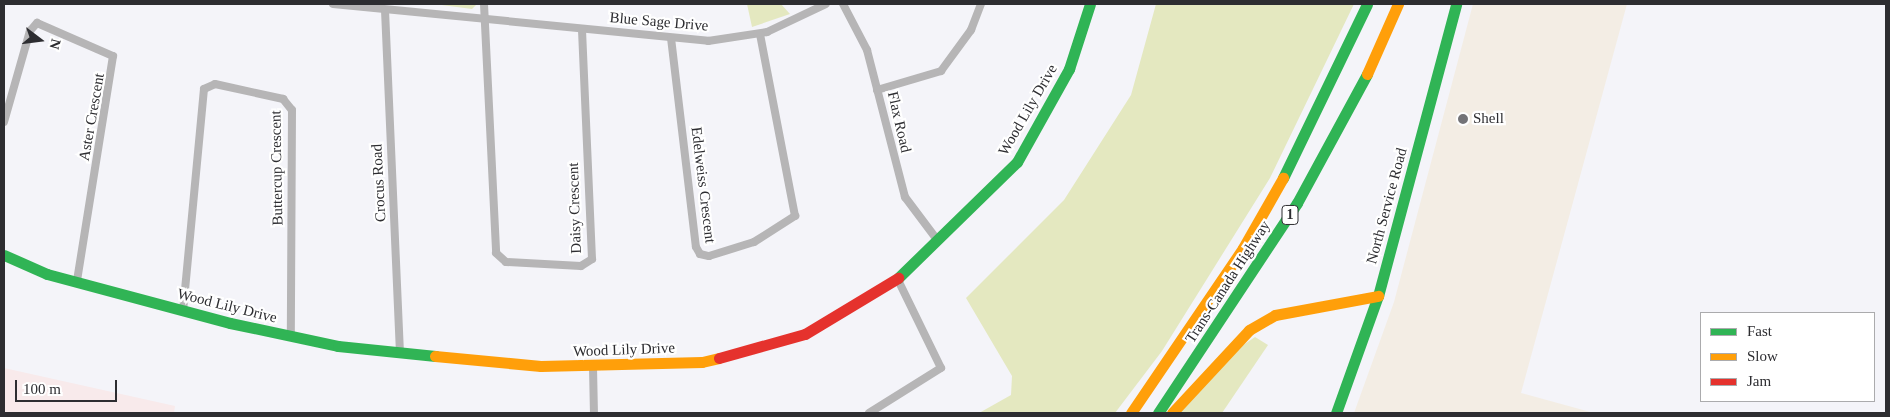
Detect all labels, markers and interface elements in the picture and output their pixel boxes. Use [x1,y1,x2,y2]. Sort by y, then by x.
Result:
street label: Blue Sage Drive [609,9,709,35]
north arrow [15,15,65,65]
text: N [46,37,64,51]
street label: Wood Lily Drive [995,61,1061,159]
street label: Aster Crescent [75,72,109,162]
street label: Flax Road [883,90,915,154]
street label: Buttercup Crescent [267,110,287,226]
place label: Shell [1473,110,1504,128]
marker: Shell [1457,113,1469,125]
street label: Edelweiss Crescent [687,126,719,244]
street label: Crocus Road [368,144,390,222]
street label: North Service Road [1363,146,1411,266]
street label: Daisy Crescent [564,162,586,254]
road number: 1 [1281,204,1299,226]
street label: Trans-Canada Highway [1182,217,1274,347]
street label: Wood Lily Drive [175,285,279,327]
legend [1700,312,1875,402]
text: Fast [1747,323,1772,339]
street label: Wood Lily Drive [573,339,675,361]
text: Slow [1747,348,1778,364]
scale bar [18,370,120,402]
text: Jam [1747,373,1771,389]
text: 100 m [23,381,61,397]

